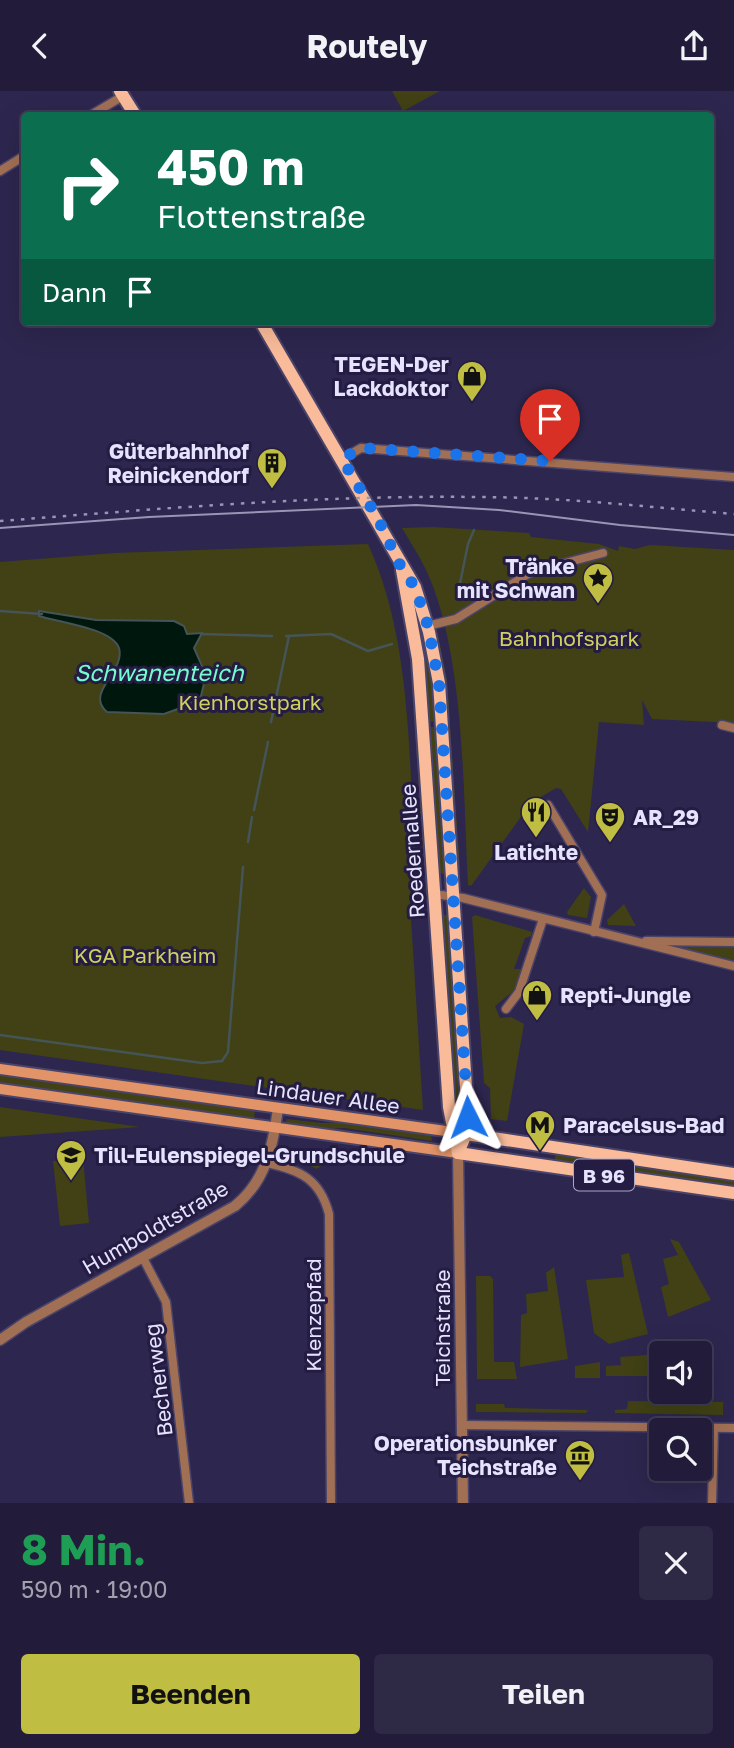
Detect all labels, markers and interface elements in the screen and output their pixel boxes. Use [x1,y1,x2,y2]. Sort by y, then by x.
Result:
icon: back [21,27,59,65]
text: Routely [307,27,427,65]
icon: share [675,27,713,65]
text: 450 m [157,137,305,196]
icon: right [42,140,133,231]
text: Flottenstraße [157,197,366,235]
icon: arrive [121,273,159,311]
text: Dann [42,277,107,308]
place label: TEGEN-Der Lackdoktor [334,351,449,401]
shop icon: TEGEN-Der Lackdoktor [455,359,489,403]
pin [520,389,580,461]
icon: arrive [531,400,569,438]
place label: Güterbahnhof Reinickendorf [107,438,249,488]
building icon: Güterbahnhof Reinickendorf [255,446,289,490]
place label: Tränke mit Schwan [457,553,575,603]
place icon: Tränke mit Schwan [581,561,615,605]
park label: Bahnhofspark [499,625,639,651]
water label: Schwanenteich [74,658,244,686]
park label: Kienhorstpark [178,689,322,715]
street label: Roedernallee [394,783,430,919]
restaurant icon: Latichte [519,795,553,839]
theatre icon: AR_29 [593,800,627,844]
place label: AR_29 [633,804,699,830]
place label: Latichte [494,839,578,865]
park label: KGA Parkheim [74,942,216,968]
shop icon: Repti-Jungle [520,978,554,1022]
place label: Repti-Jungle [560,982,691,1008]
street label: Lindauer Allee [254,1073,402,1119]
position arrow [431,1080,505,1154]
metro station icon: Paracelsus-Bad [523,1108,557,1152]
place label: Paracelsus-Bad [563,1112,724,1138]
school or university icon: Till-Eulenspiegel-Grundschule [54,1138,88,1182]
place label: Till-Eulenspiegel-Grundschule [94,1142,405,1168]
road number: B 96 [574,1159,634,1191]
street label: Humboldtstraße [77,1175,233,1279]
street label: Klenzepfad [300,1258,326,1372]
street label: Teichstraße [429,1269,455,1387]
street label: Becherweg [138,1322,178,1438]
map controls [649,1341,712,1481]
button: sound [649,1341,712,1404]
button: search [649,1418,712,1481]
place label: Operationsbunker Teichstraße [374,1430,557,1480]
museum icon: Operationsbunker Teichstraße [563,1438,597,1482]
text: 8 Min. [21,1524,146,1574]
button: close [639,1526,713,1600]
text: 590 m · 19:00 [21,1575,168,1603]
button: Beenden [21,1654,360,1734]
button: Teilen [374,1654,713,1734]

